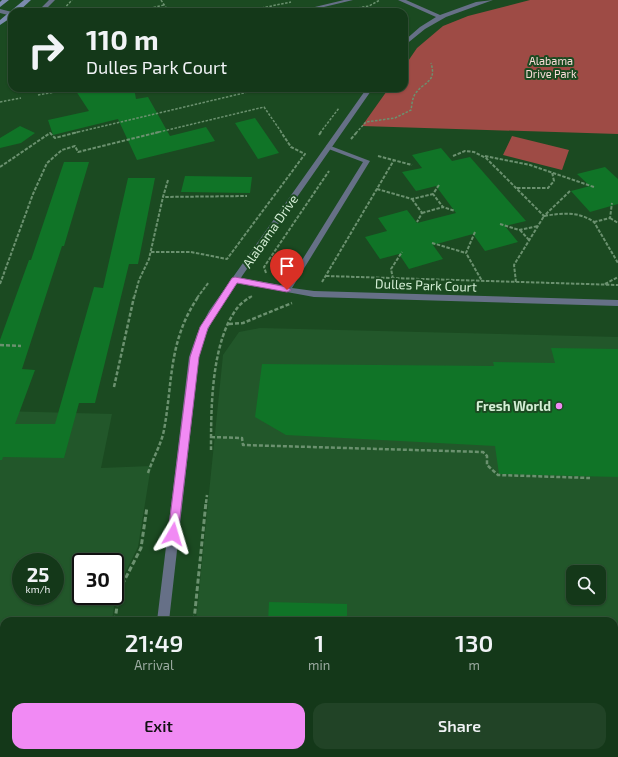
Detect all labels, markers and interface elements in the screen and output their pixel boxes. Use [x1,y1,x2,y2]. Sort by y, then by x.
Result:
text: 110 m [86,22,159,56]
icon: right [20,24,72,76]
park label: Alabama Drive Park [525,54,577,80]
text: Dulles Park Court [86,56,227,78]
street label: Alabama Drive [239,191,301,271]
pin [270,249,304,290]
icon: arrive [276,255,298,277]
street label: Dulles Park Court [375,275,477,295]
place label: Fresh World [476,398,551,414]
marker: Fresh World [554,401,564,411]
position arrow [152,513,194,555]
speed limit sign: 30 [72,553,124,605]
text: 25 [27,562,49,586]
map controls [566,565,606,605]
button: search [566,565,606,605]
text: km/h [26,583,50,595]
text: 21:49 [125,628,183,657]
text: 1 [314,628,324,657]
text: 130 [455,628,493,657]
text: Arrival [134,657,174,673]
text: min [308,657,330,673]
text: m [468,657,480,673]
button: Exit [12,703,305,749]
button: Share [313,703,606,749]

